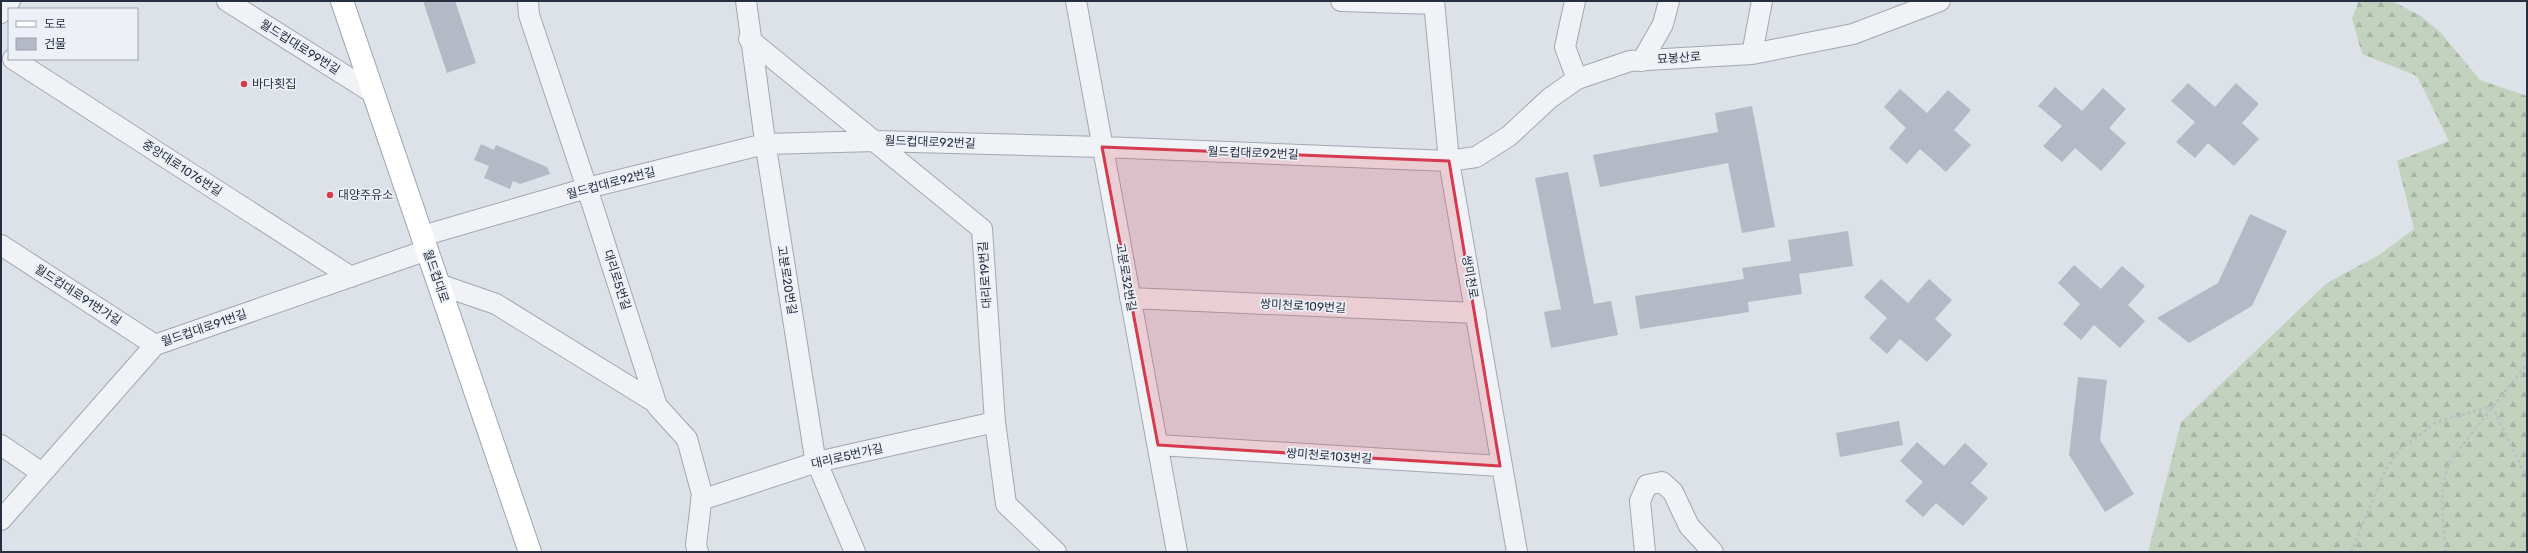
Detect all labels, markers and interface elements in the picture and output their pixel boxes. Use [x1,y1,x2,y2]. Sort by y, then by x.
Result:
legend [8,8,138,60]
text: 도로 [44,17,66,31]
street label: 월드컵대로99번길 [257,17,343,77]
text: 건물 [44,37,66,51]
street label: 묘봉산로 [1656,49,1702,67]
place label: 바다횟집 [252,77,296,91]
marker: 바다횟집 [239,79,249,89]
street label: 월드컵대로92번길 [884,133,976,151]
street label: 중앙대로1076번길 [140,137,224,199]
street label: 월드컵대로92번길 [1207,144,1299,162]
street label: 월드컵대로92번길 [565,164,657,202]
place label: 대양주유소 [338,188,393,202]
marker: 대양주유소 [325,190,335,200]
street label: 대리로19번길 [976,241,994,309]
street label: 고분로32번길 [1113,242,1139,312]
street label: 고분로20번길 [775,244,799,316]
street label: 월드컵대로 [420,248,452,304]
street label: 대리로5번길 [601,248,633,312]
street label: 쌍미천로 [1459,254,1481,300]
street label: 월드컵대로91번가길 [32,262,124,328]
street label: 쌍미천로109번길 [1260,297,1346,315]
street label: 월드컵대로91번길 [159,307,249,349]
street label: 대리로5번가길 [810,441,884,471]
street label: 쌍미천로103번길 [1286,446,1372,466]

